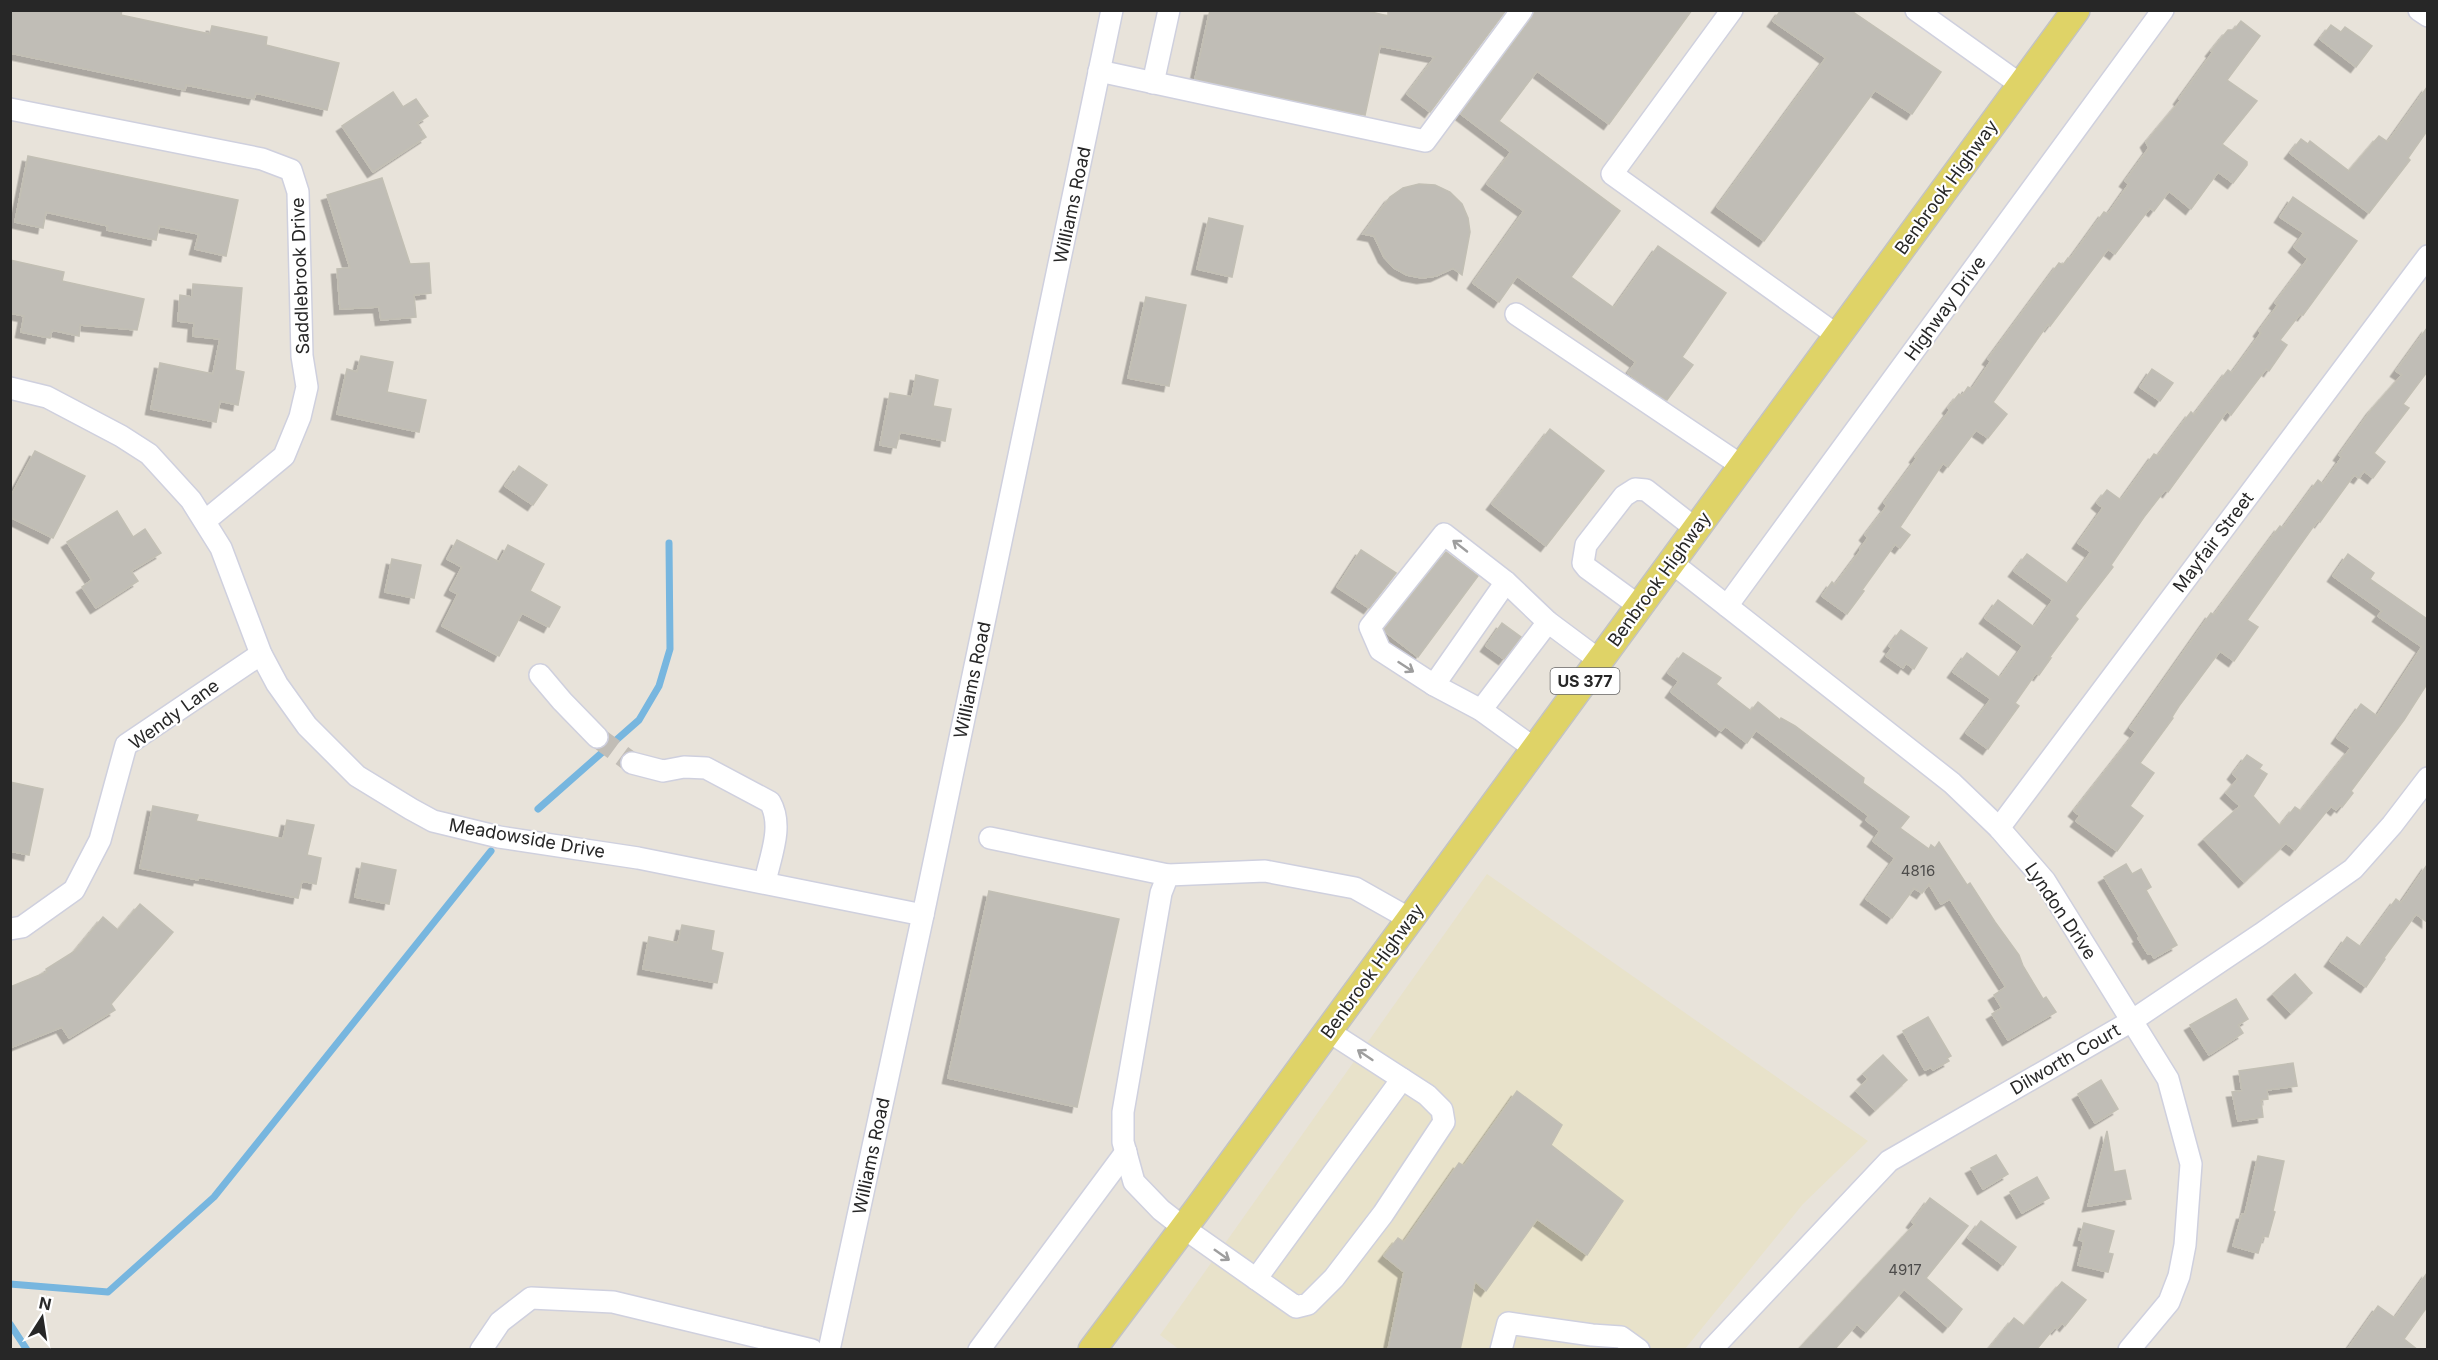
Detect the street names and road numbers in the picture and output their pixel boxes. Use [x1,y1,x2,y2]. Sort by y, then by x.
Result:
street label: Benbrook Highway [1890,116,2002,258]
street label: Williams Road [1049,145,1095,265]
street label: Saddlebrook Drive [287,197,313,355]
street label: Highway Drive [1900,252,1990,364]
street label: Mayfair Street [2169,488,2258,596]
street label: Benbrook Highway [1603,508,1715,650]
street label: Williams Road [949,620,995,740]
road number: US 377 [1550,668,1620,694]
street label: Wendy Lane [125,674,223,754]
street label: Meadowside Drive [447,814,607,862]
street label: Lyndon Drive [2021,859,2101,963]
street label: Benbrook Highway [1316,900,1428,1042]
street label: Dilworth Court [2006,1019,2124,1099]
street label: Williams Road [848,1096,894,1216]

